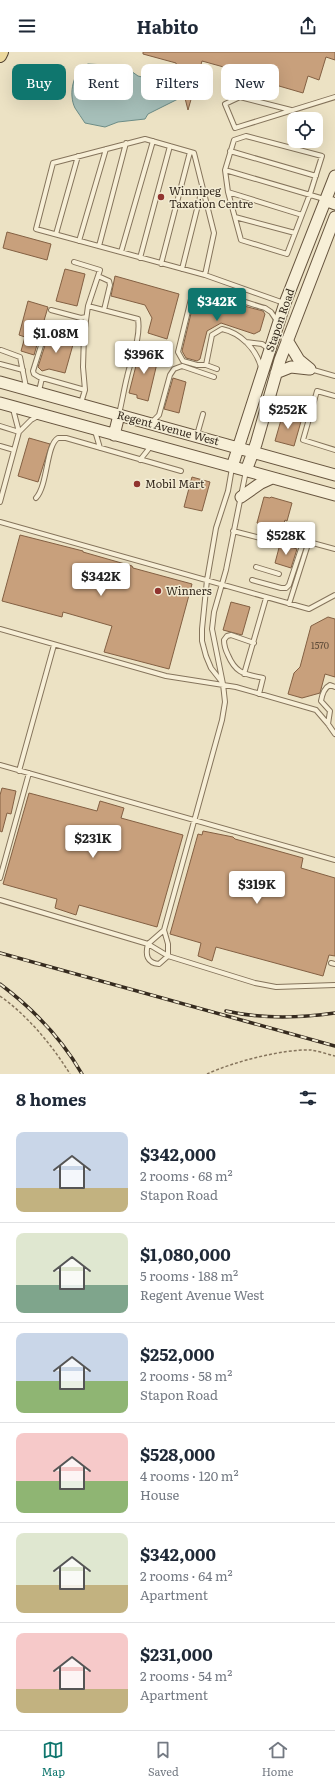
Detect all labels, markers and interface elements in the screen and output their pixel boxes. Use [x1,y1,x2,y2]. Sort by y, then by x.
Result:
text: Habito [137,13,198,40]
icon: menu [16,15,38,37]
icon: share [297,15,319,37]
chip: Buy [12,64,66,100]
chip: Rent [74,64,133,100]
chip: Filters [141,64,213,100]
chip: New [221,64,279,100]
map controls [287,112,323,148]
button: locate [287,112,323,148]
place label: Winnipeg Taxation Centre [169,182,254,211]
marker: Winnipeg Taxation Centre [156,192,166,202]
street label: Stapon Road [261,286,297,353]
pin: $342K [189,288,245,322]
text: $342K [197,291,237,310]
pin: $1.08M [23,320,89,354]
text: $1.08M [33,323,79,342]
pin: $396K [116,341,172,375]
text: $396K [124,344,164,363]
pin: $252K [260,396,316,430]
text: $252K [269,399,307,418]
street label: Regent Avenue West [115,406,222,449]
place label: Mobil Mart [145,475,205,491]
marker: Mobil Mart [132,479,142,489]
pin: $528K [258,522,314,556]
text: $528K [266,525,306,544]
pin: $342K [73,563,129,597]
text: $342K [81,566,121,585]
place label: Winners [166,582,212,598]
marker: Winners [153,586,163,596]
house number: 1570 [311,638,329,652]
pin: $231K [65,825,121,859]
text: $231K [74,828,112,847]
pin: $319K [229,871,285,905]
text: $319K [238,874,276,893]
text: 8 homes [16,1086,86,1111]
icon: filters [297,1087,319,1109]
text: $342,000 [140,1141,216,1166]
icon: home [48,1148,96,1196]
text: 2 rooms · 68 m² [140,1166,233,1185]
text: Stapon Road [140,1185,218,1204]
text: $1,080,000 [140,1241,231,1266]
icon: home [48,1249,96,1297]
text: 5 rooms · 188 m² [140,1266,238,1285]
text: Regent Avenue West [140,1285,264,1304]
text: $252,000 [140,1341,214,1366]
icon: home [48,1349,96,1397]
text: 2 rooms · 58 m² [140,1366,232,1385]
text: Stapon Road [140,1385,218,1404]
text: $528,000 [140,1441,215,1466]
icon: home [48,1449,96,1497]
text: 4 rooms · 120 m² [140,1466,239,1485]
text: House [140,1485,179,1504]
text: $342,000 [140,1541,216,1566]
icon: home [48,1549,96,1597]
text: 2 rooms · 64 m² [140,1566,233,1585]
text: Apartment [140,1585,208,1604]
text: $231,000 [140,1641,213,1666]
icon: home [48,1649,96,1697]
text: 2 rooms · 54 m² [140,1666,232,1685]
text: Apartment [140,1685,208,1704]
tab: Map [42,1739,65,1779]
tab: Saved [148,1739,179,1779]
tab: Home [262,1739,293,1779]

